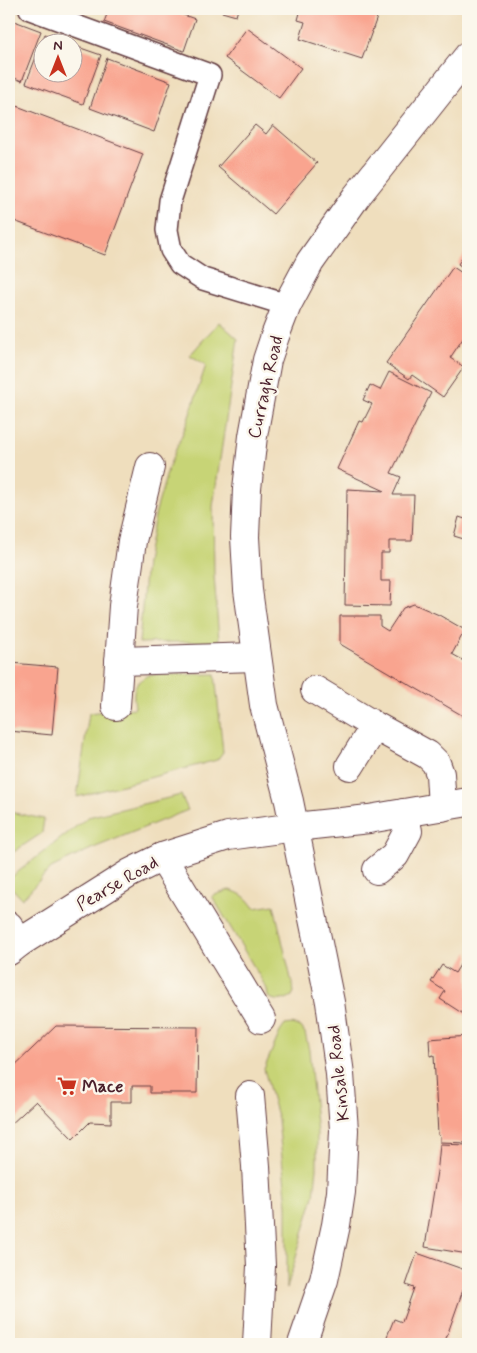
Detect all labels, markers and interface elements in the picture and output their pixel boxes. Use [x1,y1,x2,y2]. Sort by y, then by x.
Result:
north arrow [32,32,82,82]
text: N [53,37,63,55]
street label: Curragh Road [242,333,289,441]
street label: Pearse Road [72,851,163,917]
street label: Kinsale Road [322,1024,356,1122]
supermarket icon: Mace [56,1075,78,1097]
place label: Mace [82,1075,123,1099]

